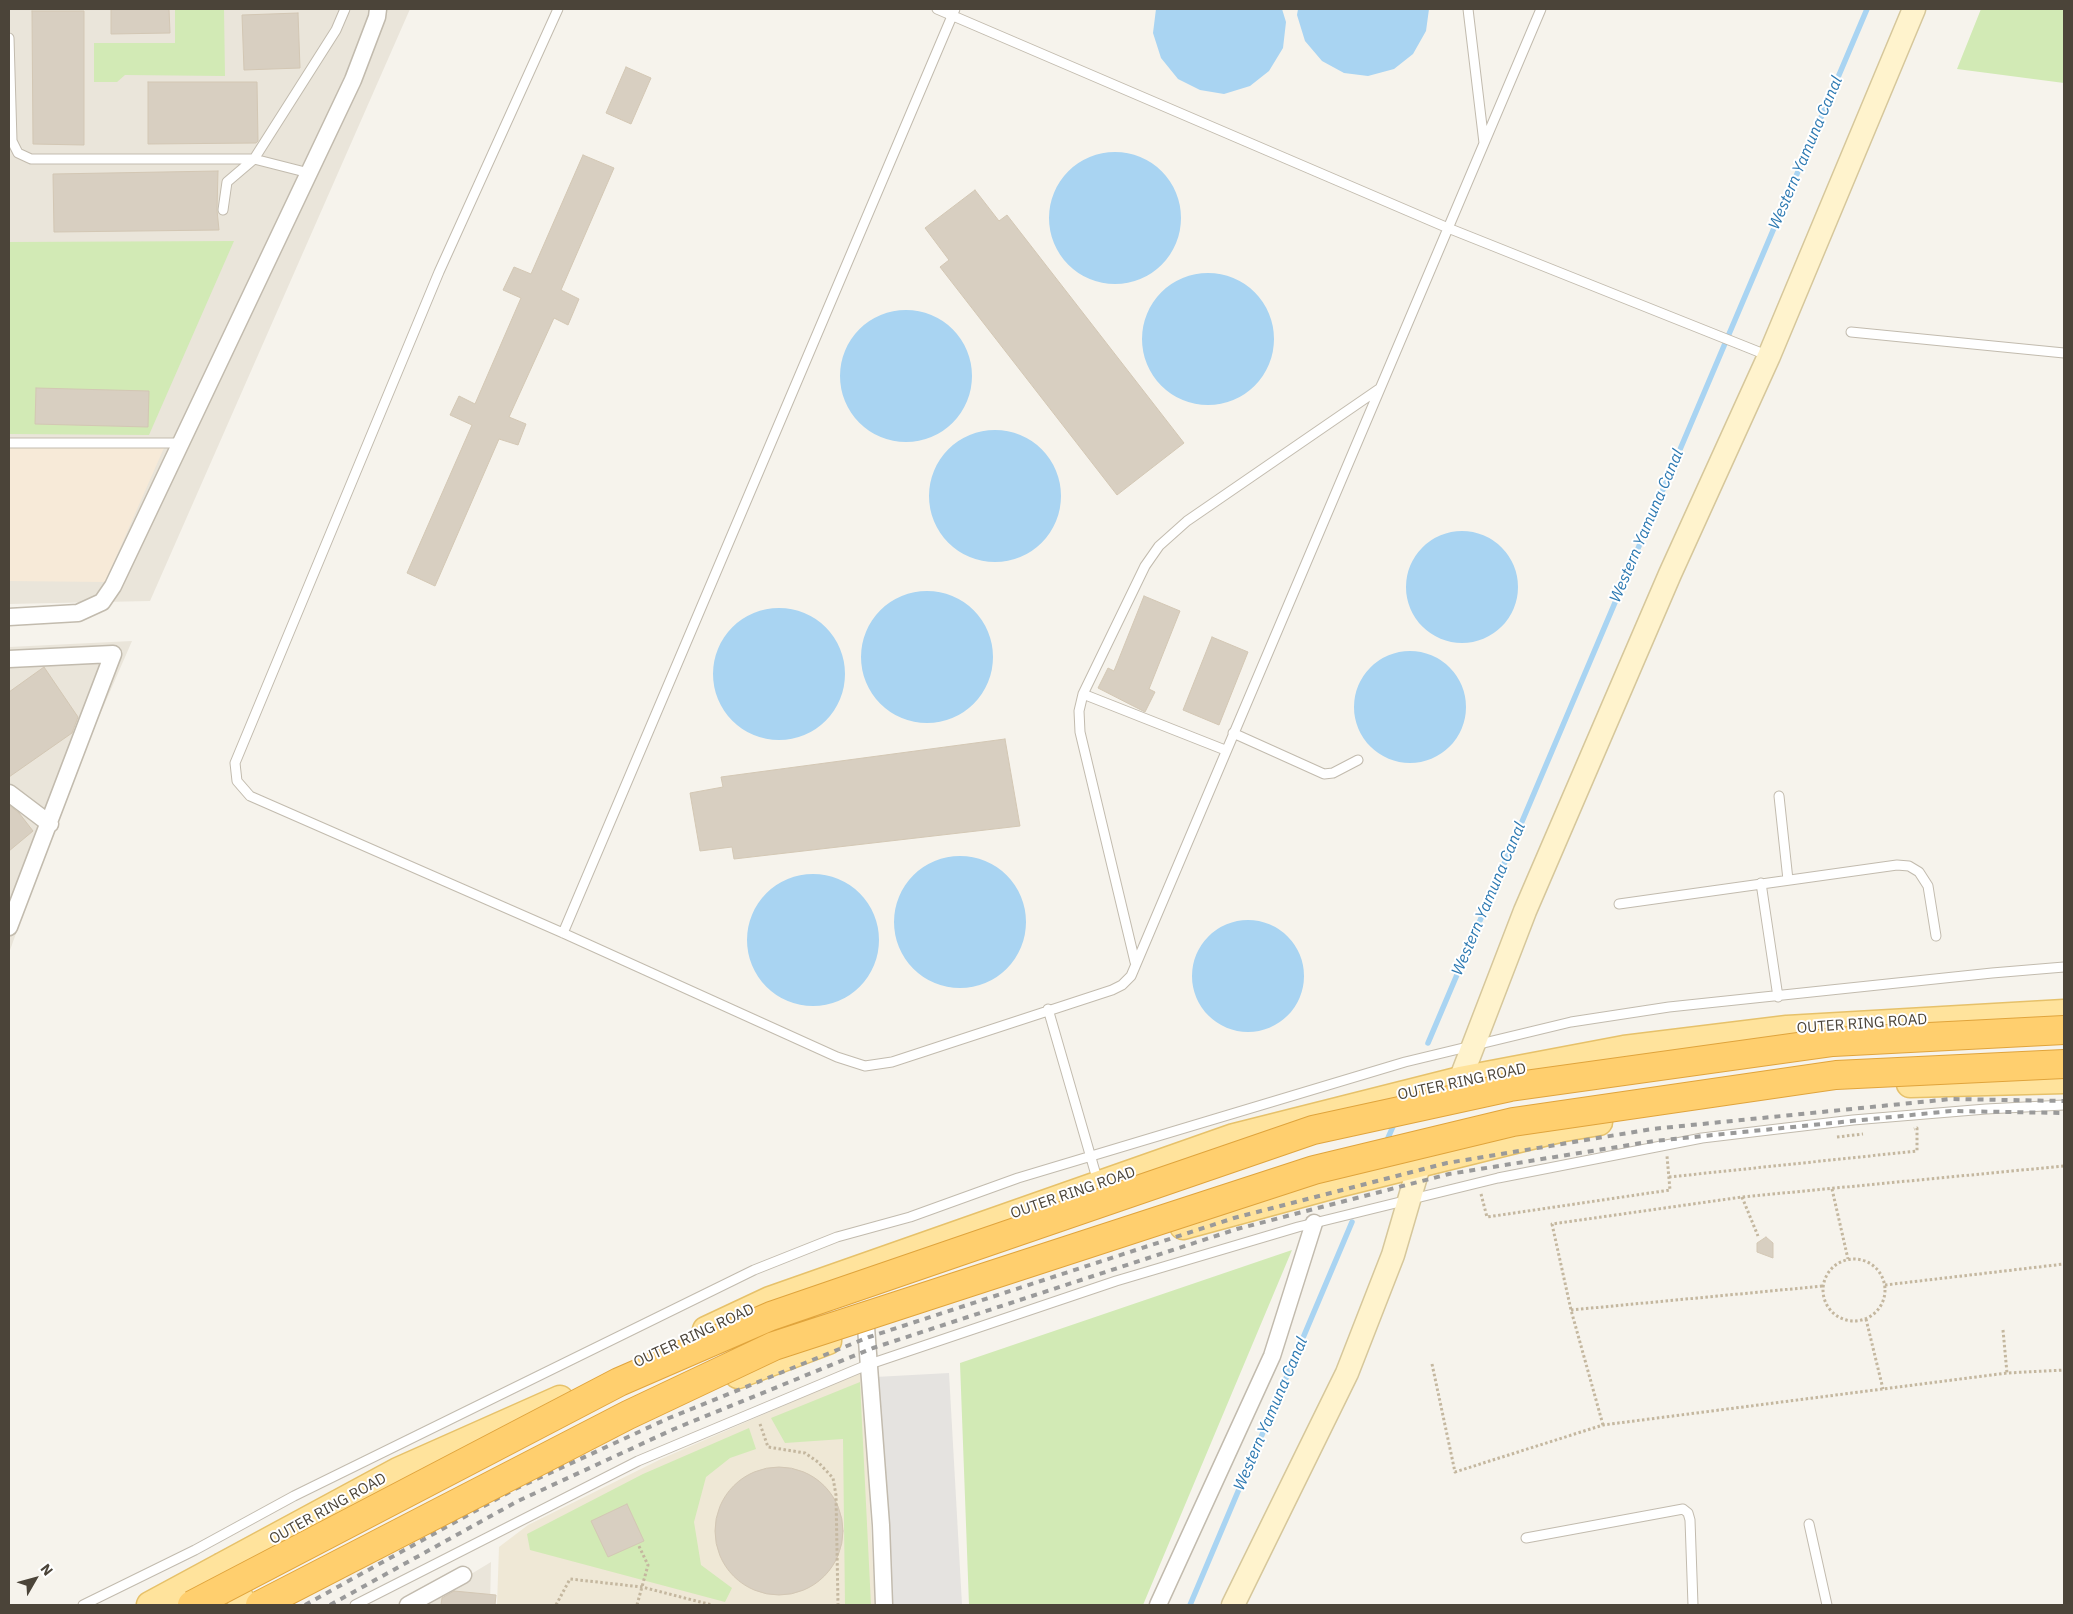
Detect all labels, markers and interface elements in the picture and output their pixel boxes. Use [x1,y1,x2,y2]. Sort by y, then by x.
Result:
water label: Western Yamuna Canal [1765,73,1847,233]
water label: Western Yamuna Canal [1606,446,1688,606]
water label: Western Yamuna Canal [1448,819,1530,979]
street label: OUTER RING ROAD [1796,1010,1928,1038]
street label: OUTER RING ROAD [1396,1060,1528,1104]
street label: OUTER RING ROAD [1008,1163,1138,1223]
street label: OUTER RING ROAD [631,1300,757,1372]
water label: Western Yamuna Canal [1230,1334,1312,1494]
street label: OUTER RING ROAD [266,1469,390,1549]
north arrow [10,1554,60,1604]
text: N [37,1560,57,1579]

